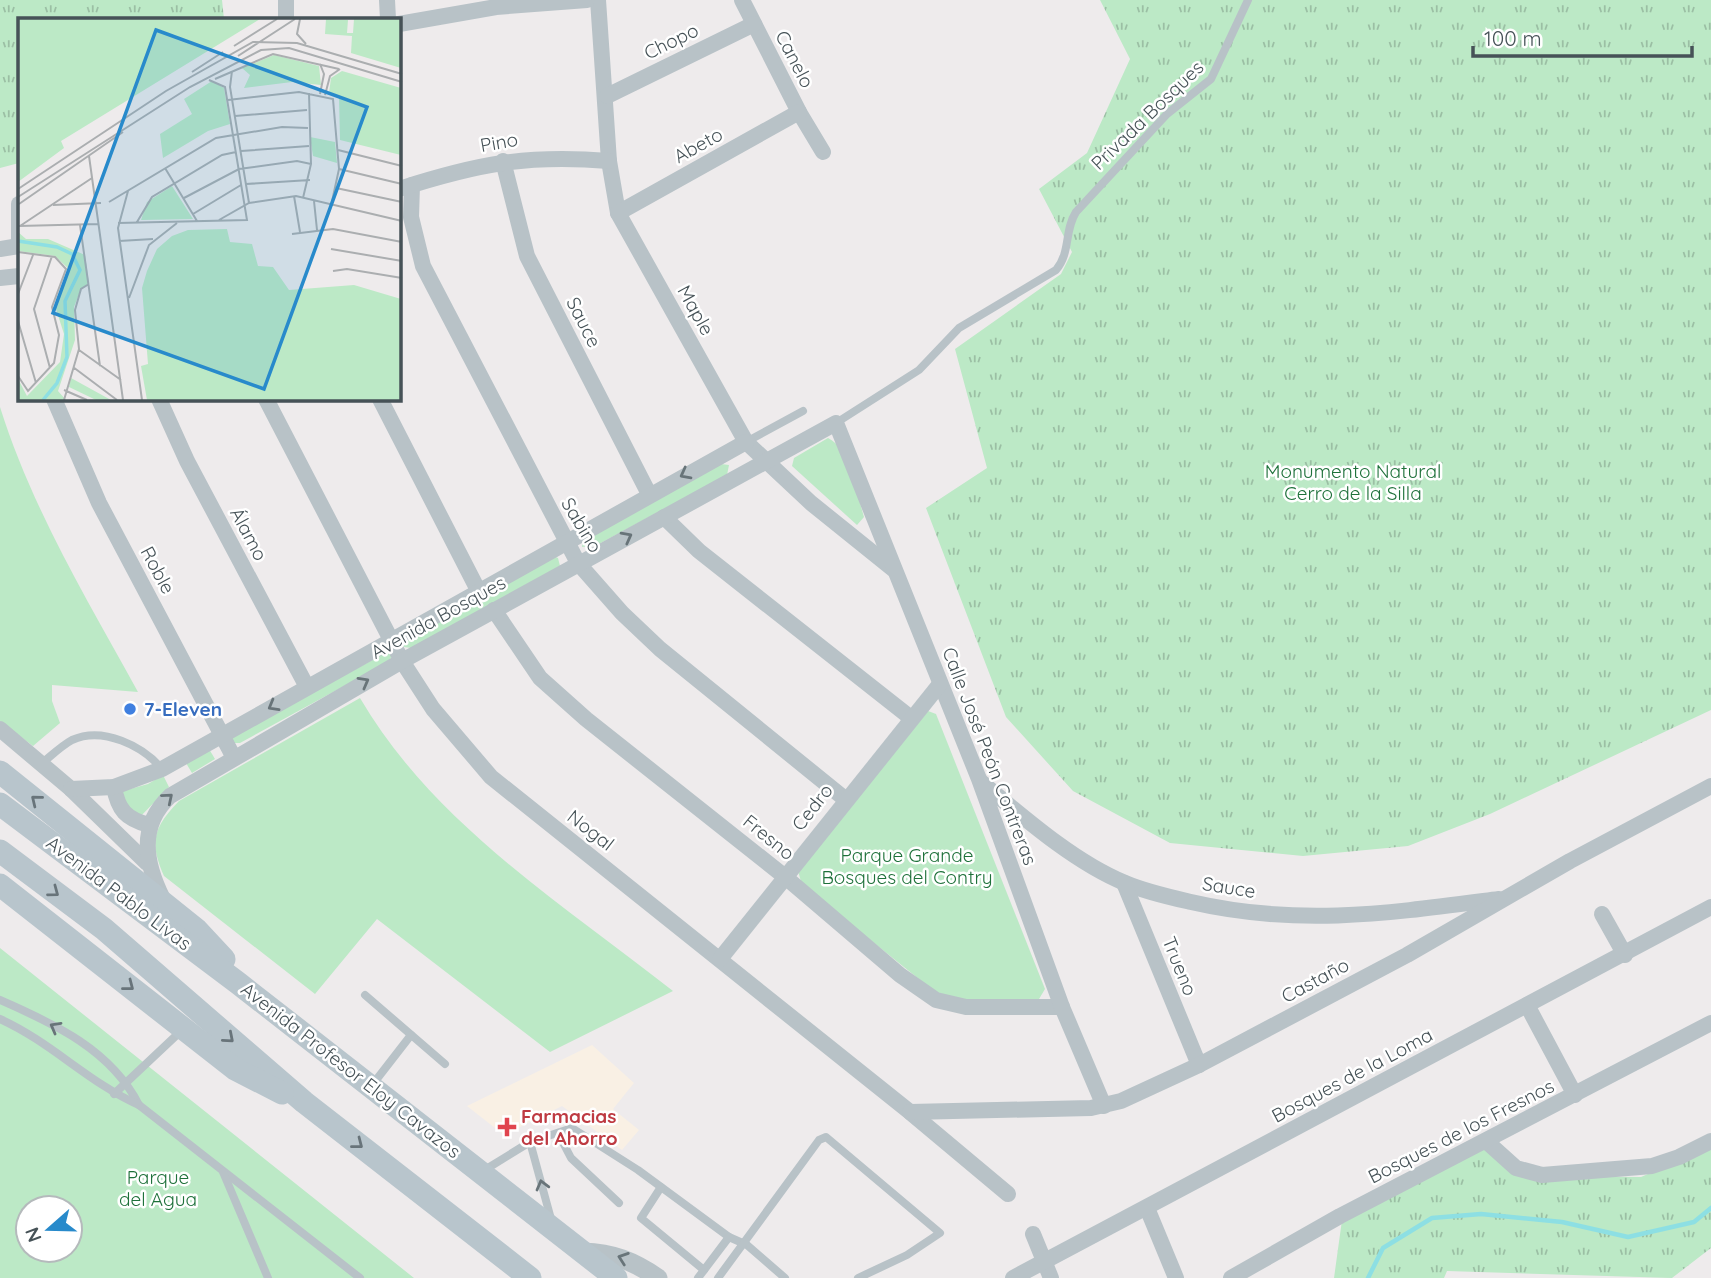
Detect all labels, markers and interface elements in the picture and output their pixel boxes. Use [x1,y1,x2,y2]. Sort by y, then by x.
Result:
scale bar [1473,14,1692,58]
inset map [18,18,401,401]
street label: Chopo [640,18,702,64]
text: 100 m [1484,25,1542,51]
street label: Canelo [770,26,820,92]
street label: Privada Bosques [1086,55,1208,175]
street label: Abeto [669,122,727,168]
street label: Pino [478,127,520,157]
street label: Maple [672,281,720,339]
street label: Sauce [561,293,607,351]
park label: Monumento Natural Cerro de la Silla [1265,459,1441,505]
one-way arrow [680,466,692,480]
street label: Sabino [556,493,608,557]
street label: Álamo [225,503,273,565]
one-way arrow [620,531,633,545]
street label: Roble [136,542,180,598]
street label: Avenida Bosques [366,570,510,664]
street label: Calle José Peón Contreras [937,644,1043,868]
one-way arrow [357,677,369,690]
place label: 7-Eleven [144,697,222,721]
one-way arrow [268,698,281,711]
marker: 7-Eleven [122,701,138,717]
street label: Cedro [786,779,838,835]
one-way arrow [160,794,173,806]
one-way arrow [31,796,43,809]
street label: Nogal [563,804,619,856]
street label: Fresno [738,809,800,865]
street label: Avenida Pablo Livas [42,831,196,955]
park label: Parque Grande Bosques del Contry [821,843,993,889]
street label: Sauce [1201,871,1257,903]
one-way arrow [47,883,59,896]
street label: Trueno [1157,933,1203,999]
street label: Castaño [1277,952,1353,1008]
street label: Avenida Profesor Eloy Cavazos [236,977,466,1163]
one-way arrow [121,978,134,991]
one-way arrow [50,1022,63,1035]
street label: Bosques de la Loma [1267,1022,1437,1128]
one-way arrow [221,1029,234,1042]
street label: Bosques de los Fresnos [1364,1074,1558,1188]
place label: Farmacias del Ahorro [521,1104,618,1150]
marker: Farmacias del Ahorro [499,1119,515,1135]
one-way arrow [350,1136,363,1149]
park label: Parque del Agua [119,1165,197,1211]
one-way arrow [536,1179,550,1191]
north arrow [14,1194,84,1264]
text: N [19,1224,47,1245]
one-way arrow [617,1252,629,1266]

